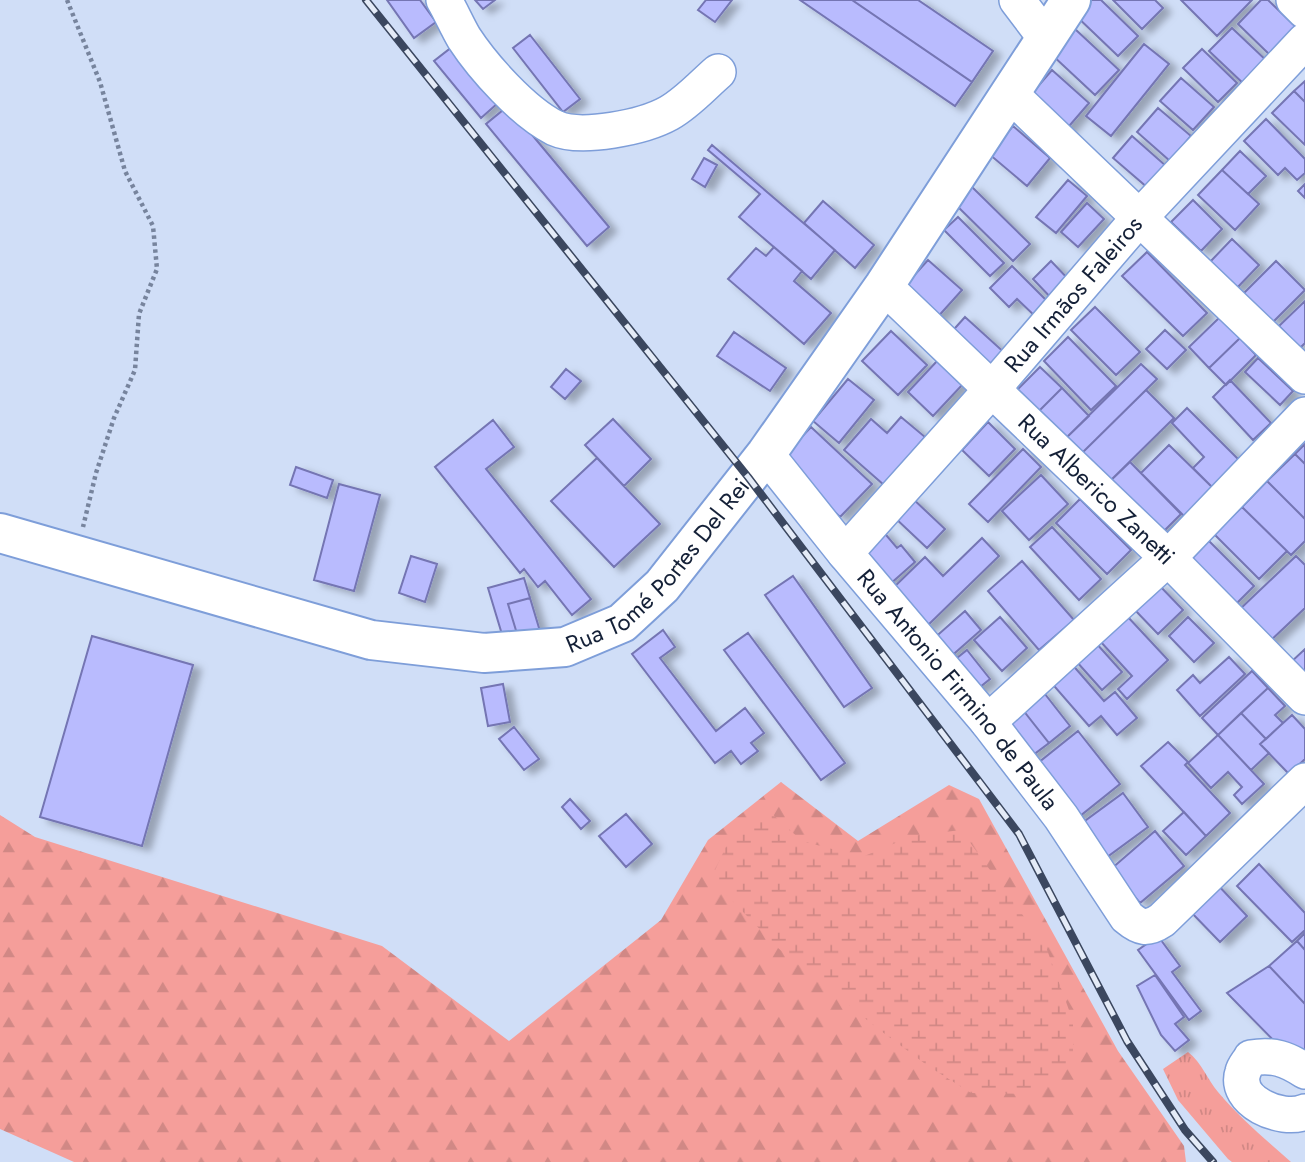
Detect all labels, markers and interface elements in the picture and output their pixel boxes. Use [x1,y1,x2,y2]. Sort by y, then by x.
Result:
street label: Rua Irmãos Faleiros [996,208,1151,380]
street label: Rua Alberico Zanetti [1010,405,1183,573]
street label: Rua Tomé Portes Del Rei [560,470,758,662]
street label: Rua Antonio Firmino de Paula [849,561,1068,817]

